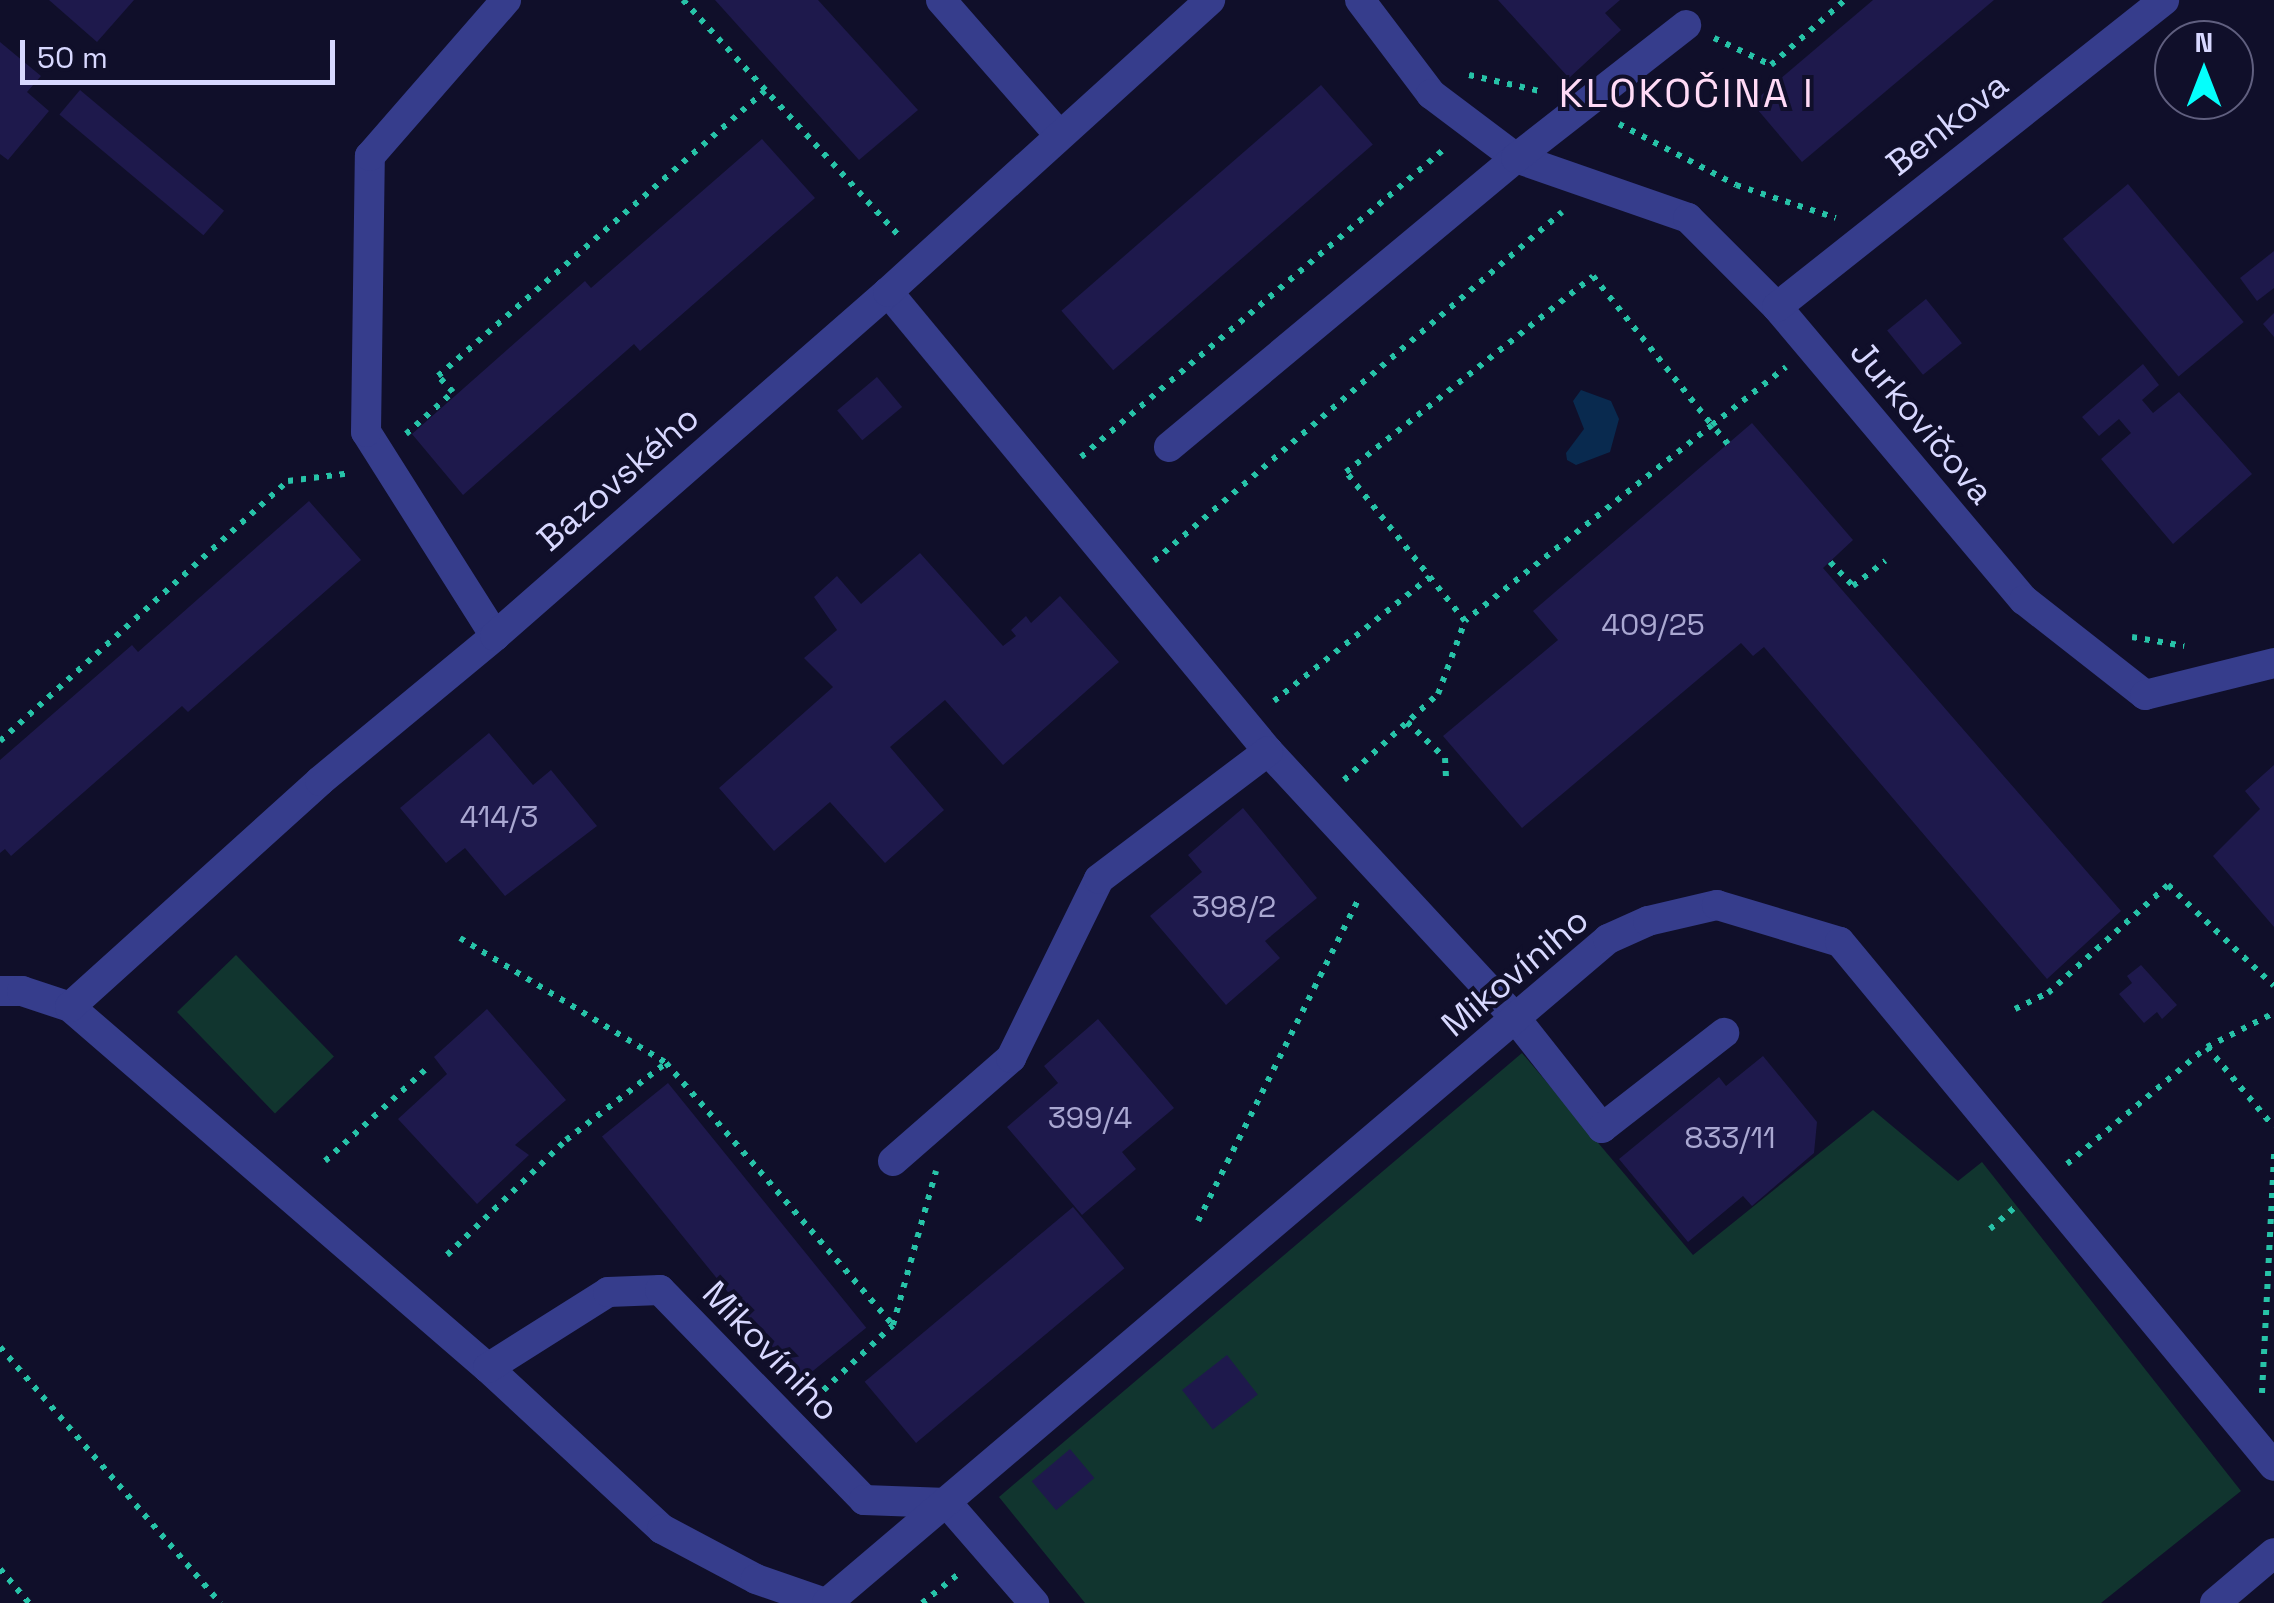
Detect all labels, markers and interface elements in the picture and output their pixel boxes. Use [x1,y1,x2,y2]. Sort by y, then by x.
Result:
scale bar [25,20,340,82]
north arrow [2154,20,2254,120]
text: N [2195,24,2213,60]
text: 50 m [37,38,108,77]
street label: Benkova [1878,64,2016,184]
district label: KLOKOČINA I [1559,70,1815,118]
street label: Jurkovičova [1841,331,2003,513]
street label: Bazovského [529,396,707,560]
house number: 409/25 [1601,607,1705,643]
house number: 414/3 [460,799,538,835]
house number: 398/2 [1192,889,1276,925]
street label: Mikovíniho [1433,899,1597,1045]
house number: 399/4 [1048,1100,1132,1136]
house number: 833/11 [1684,1120,1776,1156]
street label: Mikovíniho [694,1272,848,1430]

